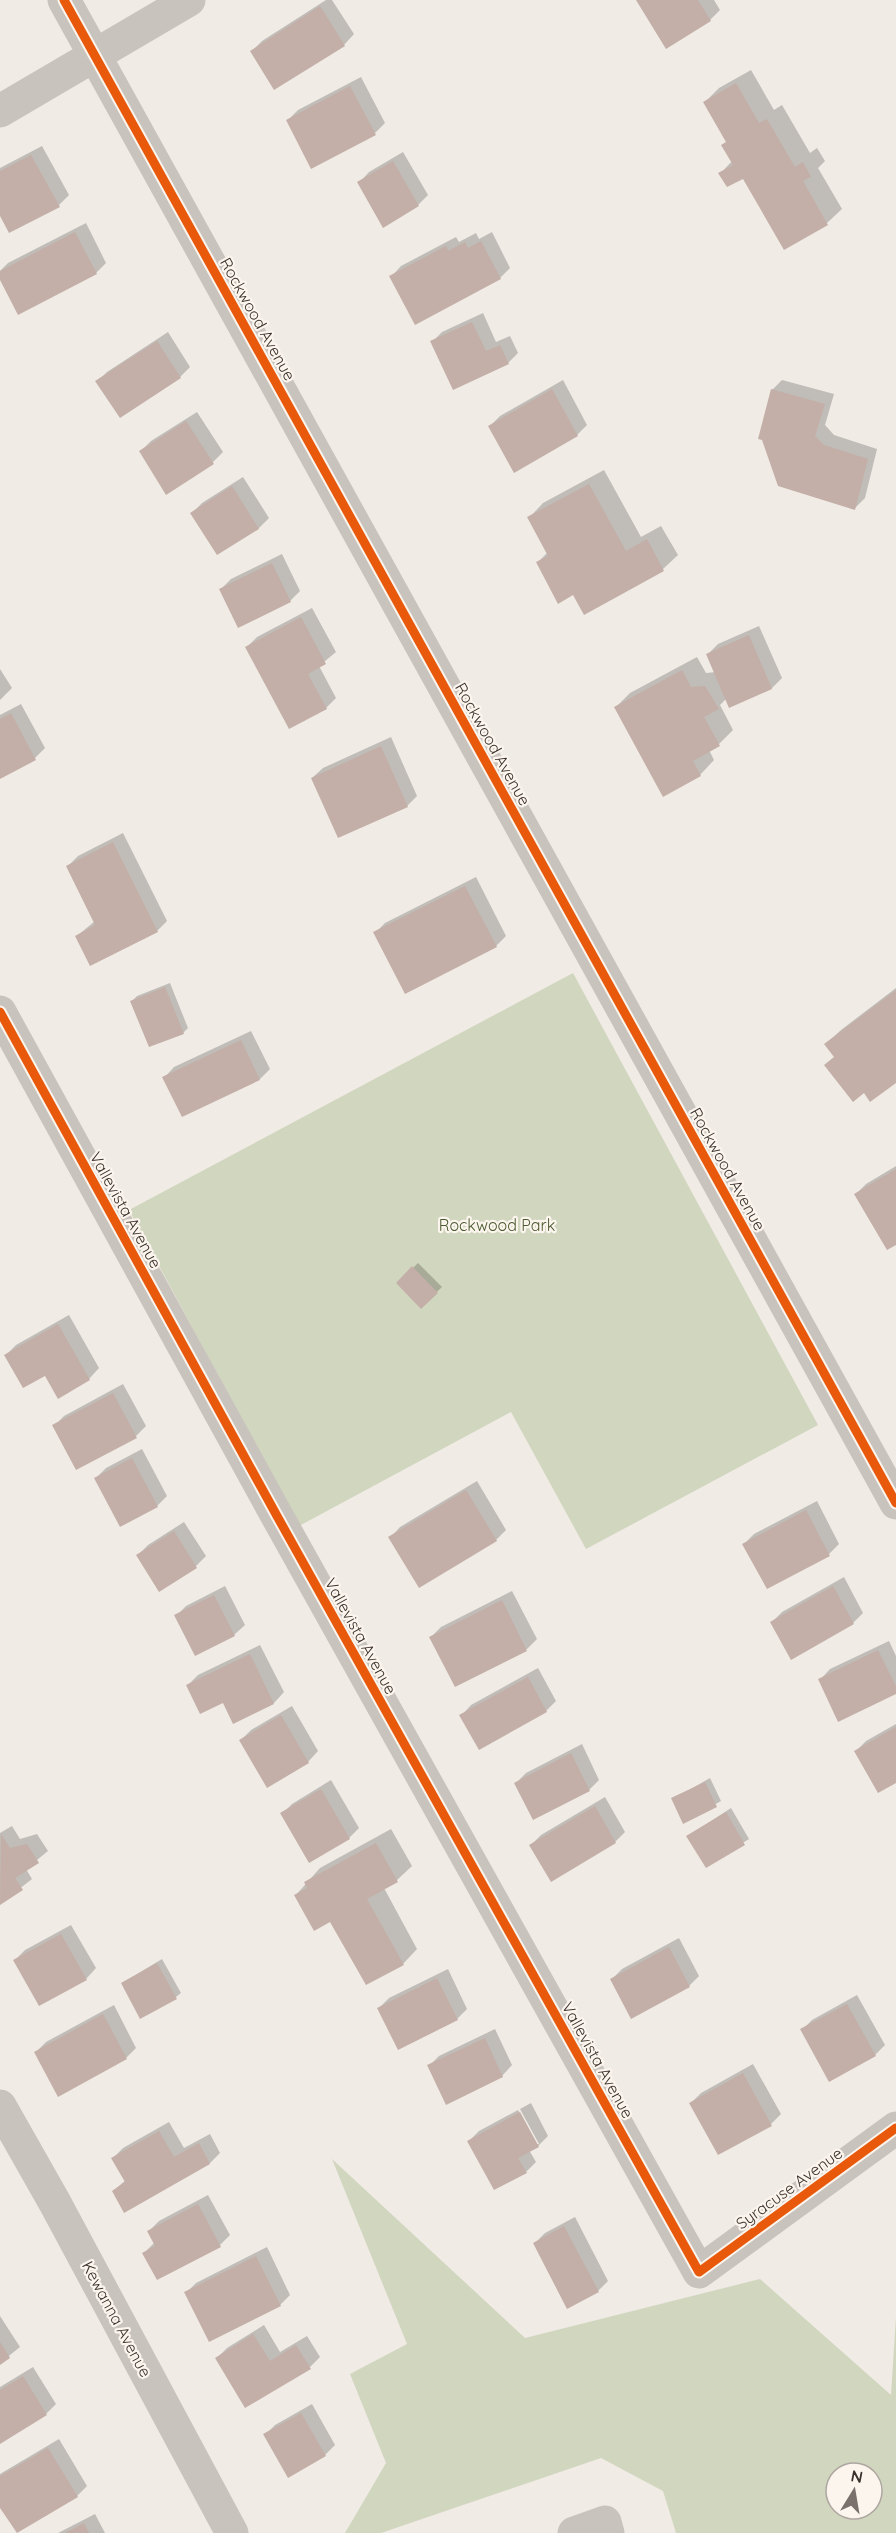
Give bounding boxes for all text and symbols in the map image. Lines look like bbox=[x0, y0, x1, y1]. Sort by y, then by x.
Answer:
street label: Rockwood Avenue bbox=[216, 254, 300, 384]
street label: Rockwood Avenue bbox=[451, 679, 535, 809]
street label: Rockwood Avenue bbox=[686, 1104, 770, 1234]
street label: Vallevista Avenue bbox=[86, 1148, 166, 1272]
park label: Rockwood Park bbox=[439, 1215, 555, 1235]
street label: Vallevista Avenue bbox=[321, 1574, 401, 1698]
street label: Vallevista Avenue bbox=[558, 1998, 638, 2122]
street label: Syracuse Avenue bbox=[732, 2143, 846, 2233]
street label: Kewanna Avenue bbox=[78, 2258, 156, 2380]
north arrow bbox=[824, 2461, 884, 2521]
text: N bbox=[849, 2465, 865, 2487]

